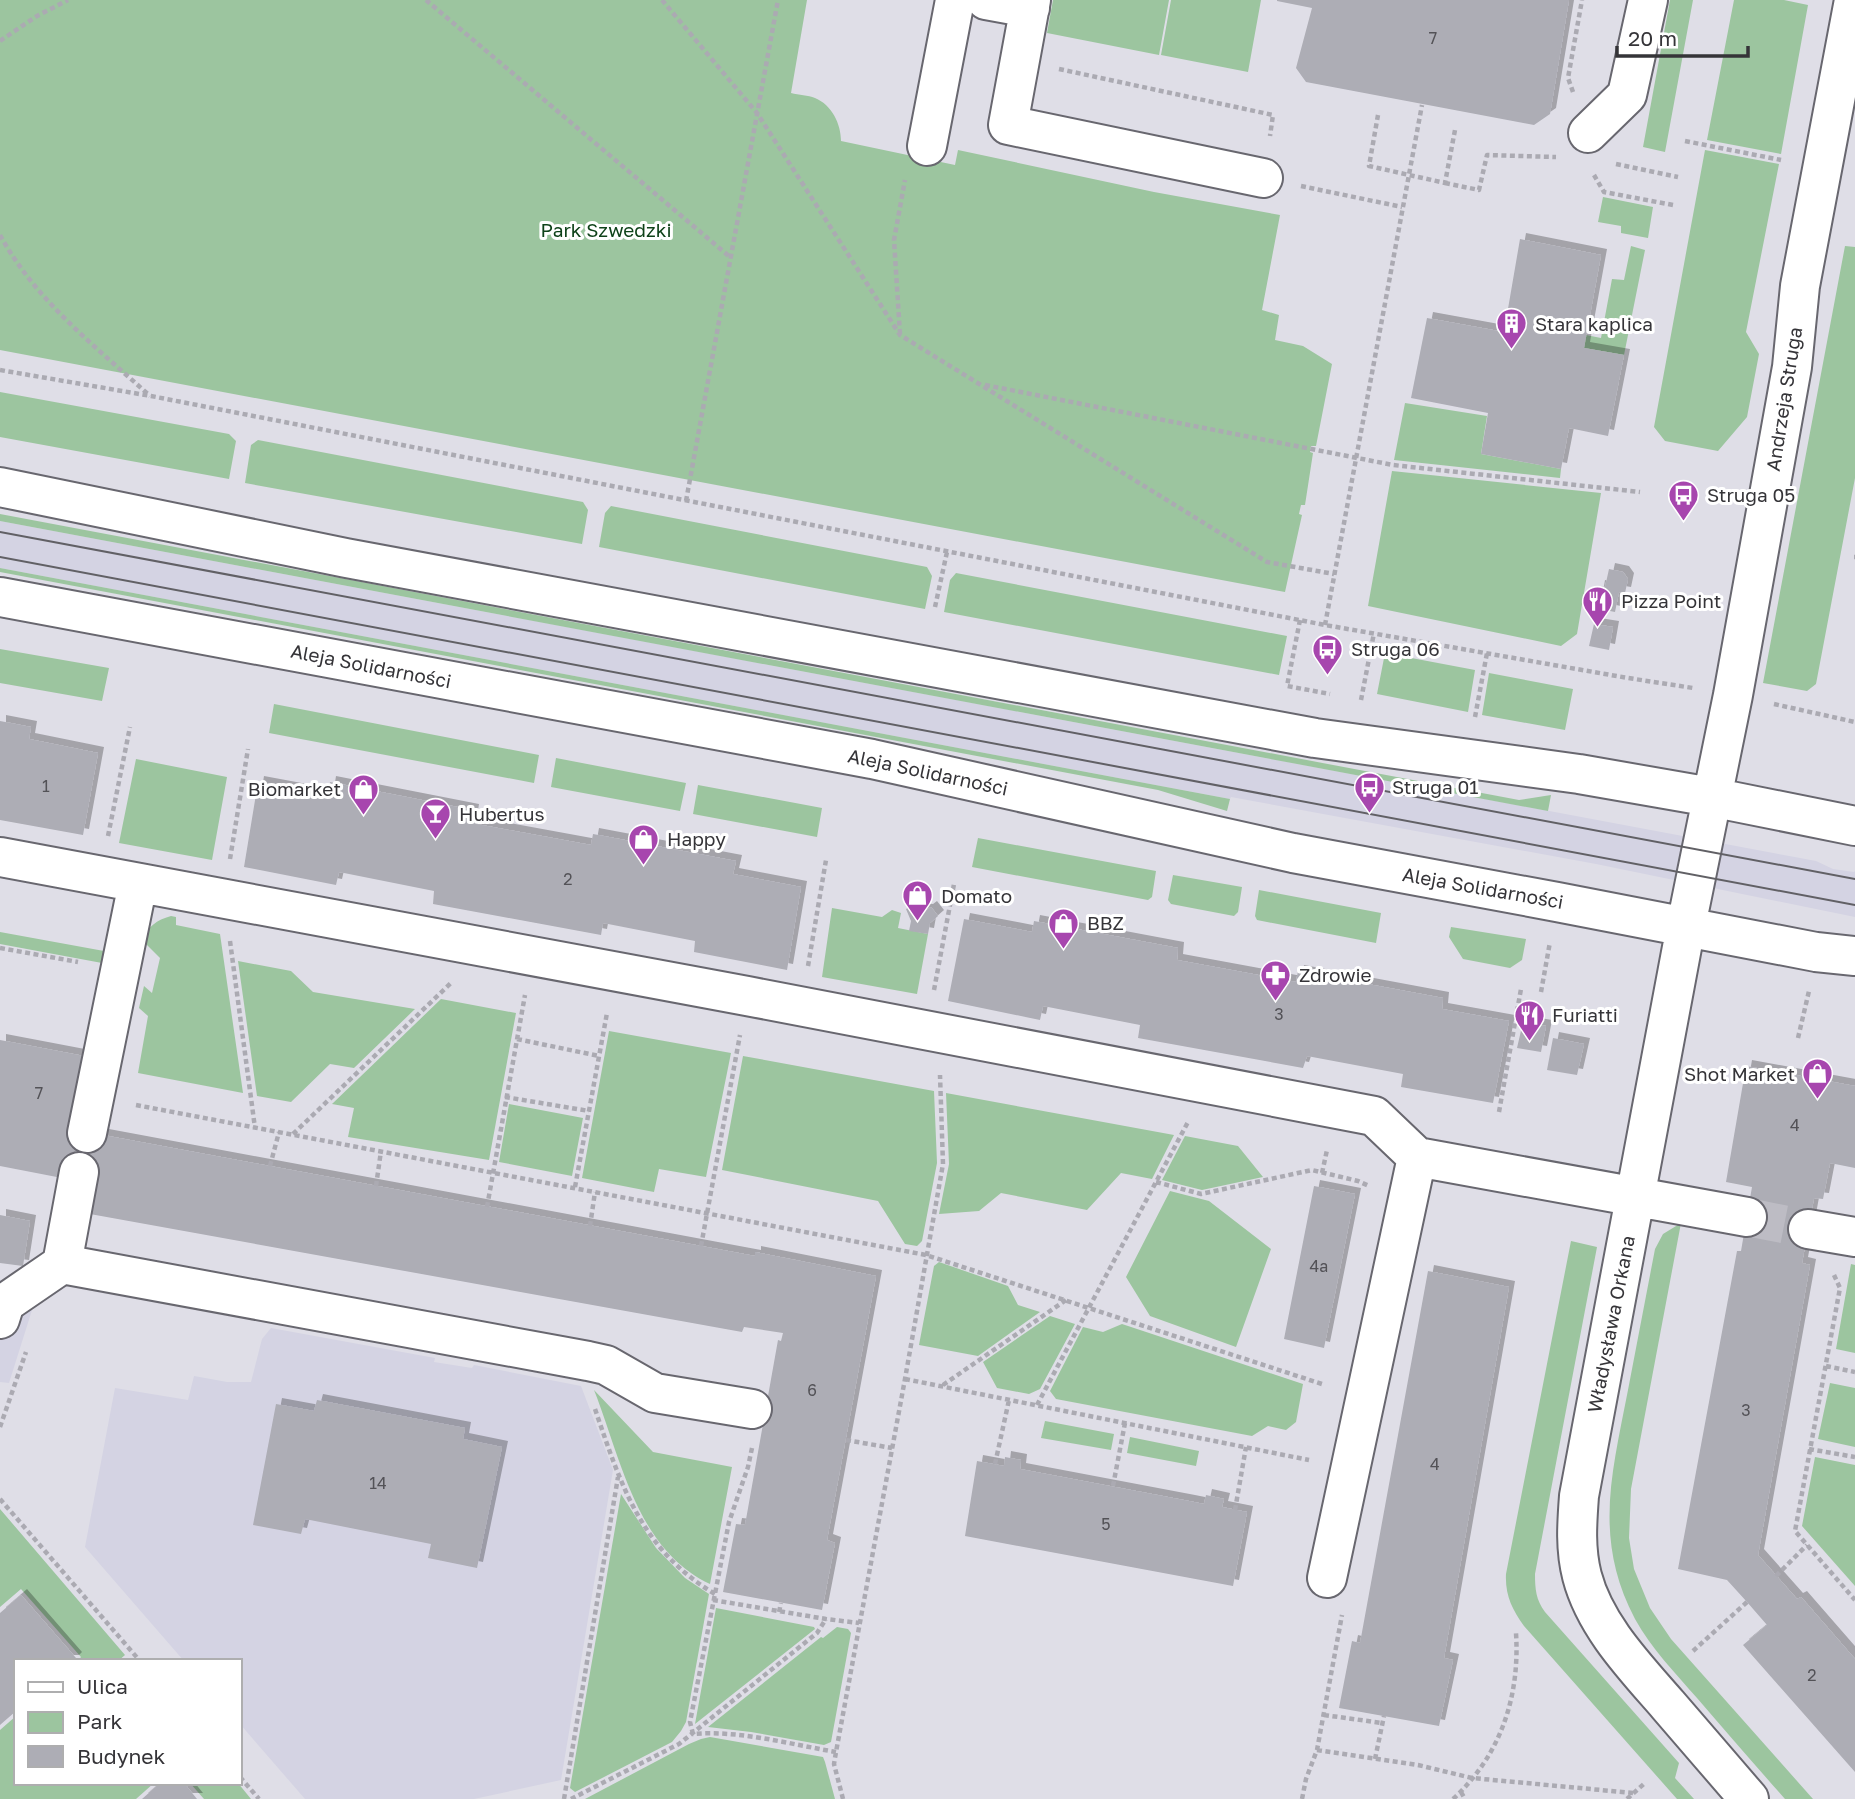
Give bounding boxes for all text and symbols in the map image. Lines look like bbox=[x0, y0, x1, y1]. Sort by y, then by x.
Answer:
scale bar bbox=[1617, 14, 1748, 58]
text: 20 m bbox=[1628, 25, 1677, 51]
house number: 7 bbox=[1429, 28, 1437, 48]
park label: Park Szwedzki bbox=[540, 218, 672, 241]
building icon: Stara kaplica bbox=[1495, 307, 1529, 351]
place label: Stara kaplica bbox=[1535, 312, 1653, 335]
street label: Andrzeja Struga bbox=[1761, 325, 1806, 473]
bus stop icon: Struga 05 bbox=[1667, 478, 1701, 522]
place label: Struga 05 bbox=[1707, 483, 1795, 506]
restaurant icon: Pizza Point bbox=[1581, 584, 1615, 628]
place label: Pizza Point bbox=[1621, 589, 1721, 612]
bus stop icon: Struga 06 bbox=[1311, 632, 1345, 676]
place label: Struga 06 bbox=[1351, 637, 1440, 660]
street label: Aleja Solidarności bbox=[289, 639, 453, 692]
street label: Aleja Solidarności bbox=[846, 743, 1010, 800]
bus stop icon: Struga 01 bbox=[1352, 770, 1386, 814]
shop icon: Biomarket bbox=[347, 772, 381, 816]
place label: Struga 01 bbox=[1392, 775, 1478, 798]
house number: 1 bbox=[42, 776, 50, 796]
place label: Biomarket bbox=[248, 777, 341, 800]
bar icon: Hubertus bbox=[419, 797, 453, 841]
place label: Hubertus bbox=[459, 802, 545, 825]
shop icon: Happy bbox=[627, 822, 661, 866]
place label: Happy bbox=[667, 827, 726, 850]
street label: Aleja Solidarności bbox=[1401, 862, 1565, 913]
house number: 2 bbox=[563, 869, 573, 889]
shop icon: Domato bbox=[901, 879, 935, 923]
place label: Domato bbox=[941, 884, 1012, 907]
shop icon: BBZ bbox=[1047, 906, 1081, 950]
place label: BBZ bbox=[1087, 911, 1124, 934]
pharmacy icon: Zdrowie bbox=[1259, 958, 1293, 1002]
place label: Zdrowie bbox=[1299, 963, 1372, 986]
restaurant icon: Furiatti bbox=[1512, 998, 1546, 1042]
place label: Furiatti bbox=[1552, 1003, 1618, 1026]
house number: 3 bbox=[1274, 1004, 1284, 1024]
shop icon: Shot Market bbox=[1801, 1057, 1835, 1101]
place label: Shot Market bbox=[1684, 1062, 1795, 1085]
house number: 7 bbox=[35, 1083, 43, 1103]
house number: 4 bbox=[1790, 1115, 1800, 1135]
street label: Władysława Orkana bbox=[1582, 1233, 1639, 1415]
house number: 4a bbox=[1310, 1256, 1328, 1276]
house number: 6 bbox=[807, 1380, 817, 1400]
house number: 3 bbox=[1741, 1400, 1751, 1420]
house number: 4 bbox=[1430, 1454, 1440, 1474]
house number: 14 bbox=[369, 1473, 387, 1493]
house number: 5 bbox=[1101, 1514, 1111, 1534]
legend bbox=[14, 1659, 242, 1785]
house number: 2 bbox=[1807, 1665, 1817, 1685]
text: Ulica bbox=[77, 1673, 128, 1699]
text: Park bbox=[77, 1708, 123, 1734]
text: Budynek bbox=[77, 1743, 166, 1769]

